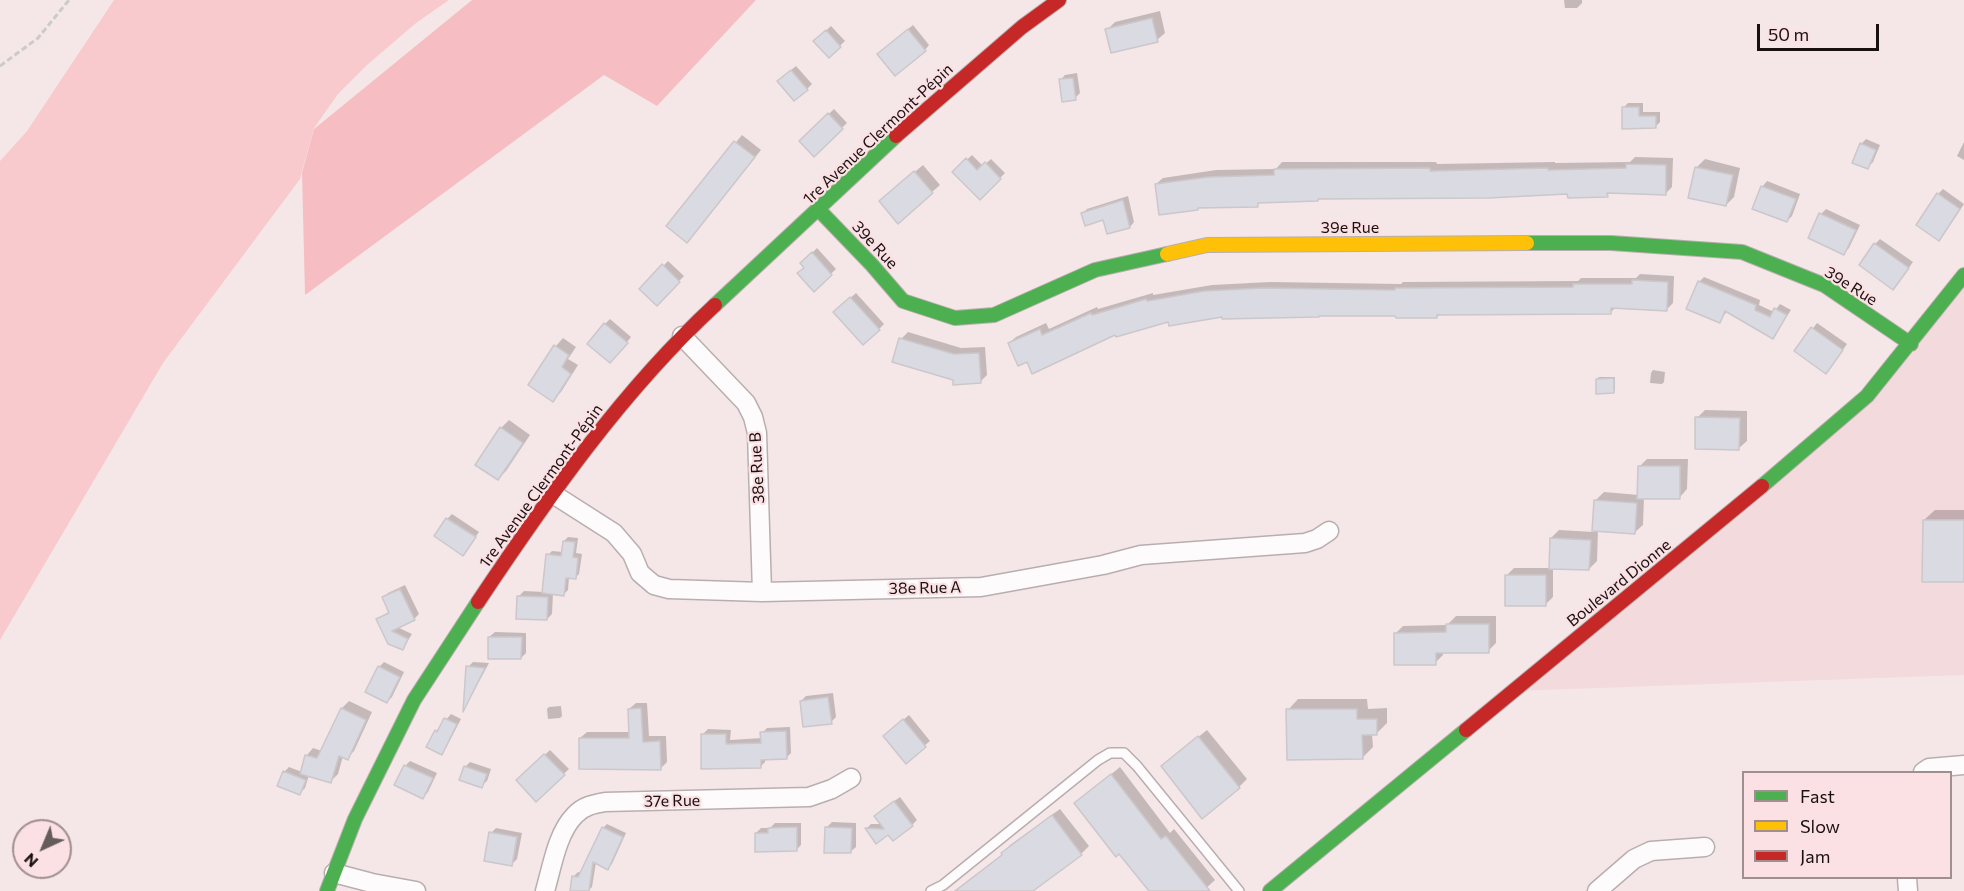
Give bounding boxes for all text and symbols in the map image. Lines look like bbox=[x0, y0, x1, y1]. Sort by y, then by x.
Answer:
scale bar bbox=[1760, 12, 1882, 50]
text: 50 m bbox=[1768, 23, 1809, 45]
street label: 1re Avenue Clermont-Pépin bbox=[799, 60, 957, 208]
street label: 39e Rue bbox=[848, 217, 902, 273]
street label: 39e Rue bbox=[1321, 218, 1379, 238]
street label: 39e Rue bbox=[1821, 262, 1881, 310]
street label: 1re Avenue Clermont-Pépin bbox=[475, 400, 607, 572]
street label: 38e Rue B bbox=[746, 432, 768, 504]
street label: Boulevard Dionne bbox=[1563, 535, 1675, 631]
street label: 38e Rue A bbox=[889, 578, 961, 598]
legend bbox=[1742, 771, 1952, 879]
text: Fast bbox=[1800, 785, 1835, 807]
street label: 37e Rue bbox=[644, 791, 700, 811]
text: Slow bbox=[1800, 815, 1840, 837]
north arrow bbox=[12, 819, 72, 879]
text: Jam bbox=[1800, 845, 1830, 867]
text: N bbox=[20, 850, 41, 872]

